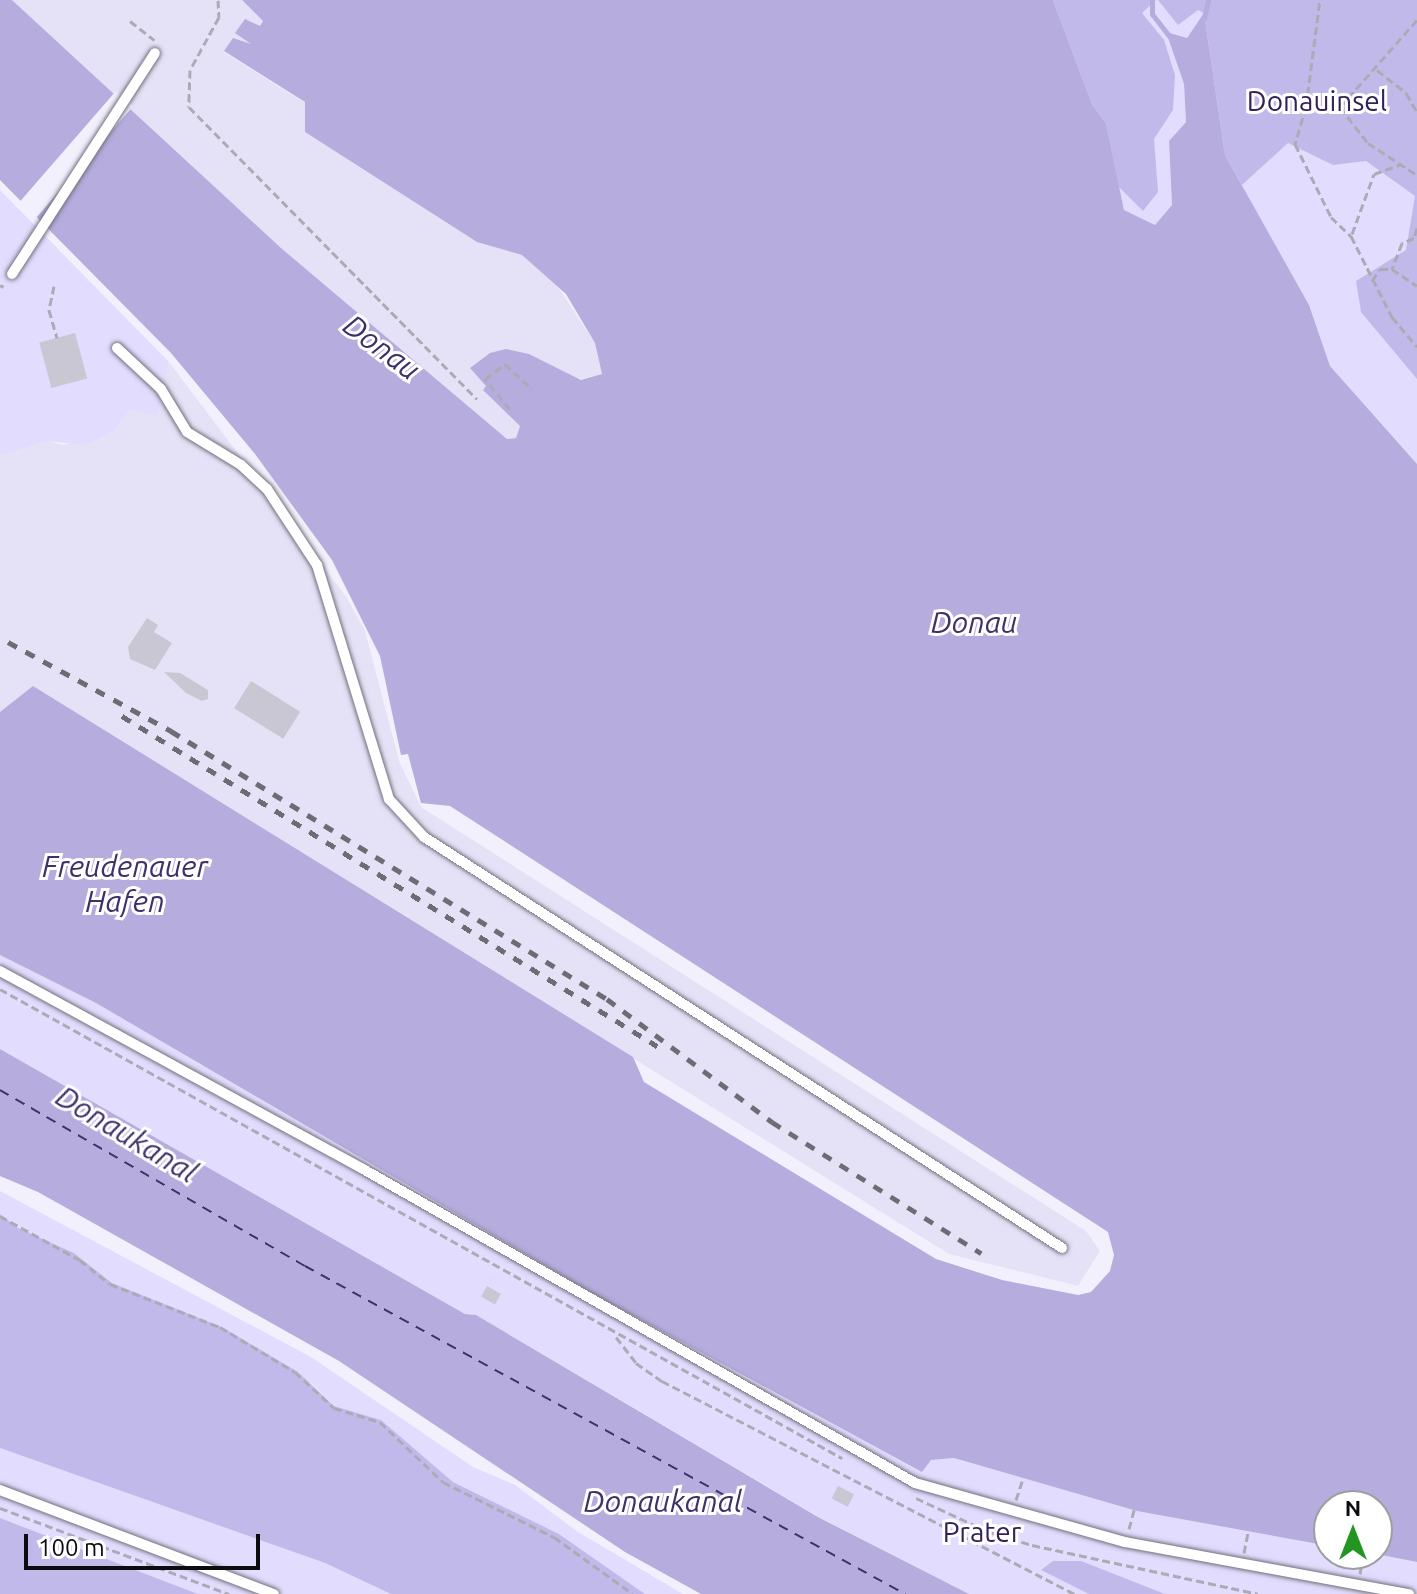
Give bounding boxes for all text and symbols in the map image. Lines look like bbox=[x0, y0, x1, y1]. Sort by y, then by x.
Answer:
park label: Donauinsel bbox=[1247, 84, 1387, 118]
water label: Donau bbox=[337, 307, 427, 387]
water label: Donau bbox=[931, 604, 1017, 640]
water label: Freudenauer Hafen bbox=[42, 848, 208, 918]
water label: Donaukanal bbox=[50, 1078, 204, 1190]
water label: Donaukanal bbox=[584, 1483, 742, 1519]
north arrow bbox=[1313, 1490, 1393, 1570]
text: N bbox=[1345, 1495, 1361, 1520]
park label: Prater bbox=[943, 1515, 1021, 1549]
scale bar bbox=[28, 1518, 264, 1568]
text: 100 m bbox=[38, 1534, 105, 1561]

